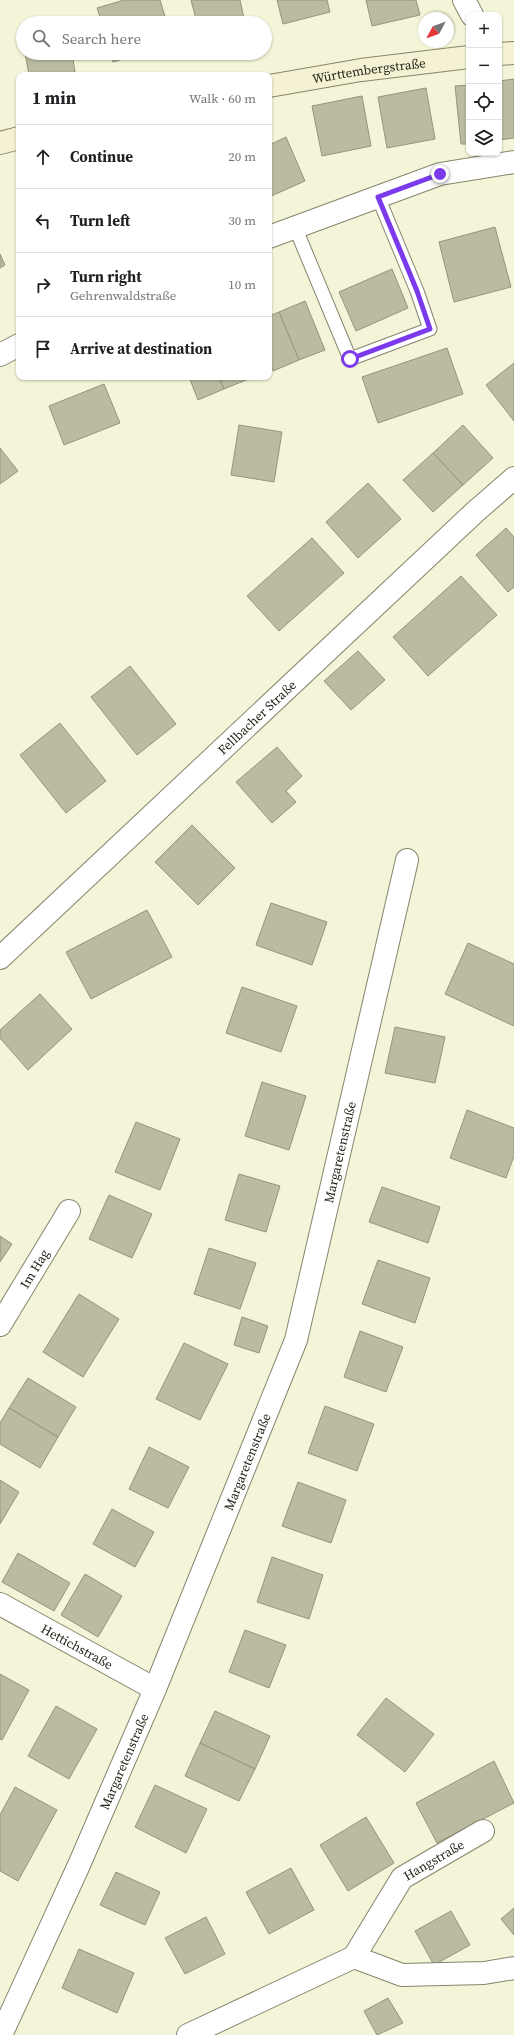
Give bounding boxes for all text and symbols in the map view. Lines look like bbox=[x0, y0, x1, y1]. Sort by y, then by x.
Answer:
north arrow bbox=[418, 12, 454, 48]
map controls bbox=[466, 12, 502, 156]
button: + bbox=[466, 12, 502, 48]
search box bbox=[16, 16, 272, 60]
icon: search bbox=[30, 27, 52, 49]
text: Search here bbox=[62, 28, 141, 49]
button: − bbox=[466, 48, 502, 84]
street label: Württembergstraße bbox=[311, 54, 427, 87]
button: locate bbox=[466, 84, 502, 120]
text: 1 min bbox=[32, 86, 76, 110]
text: Walk · 60 m bbox=[189, 90, 256, 107]
button: layers bbox=[466, 120, 502, 156]
icon: ahead bbox=[32, 146, 54, 168]
text: Continue bbox=[70, 146, 133, 167]
text: 20 m bbox=[228, 148, 256, 165]
route end bbox=[431, 165, 449, 183]
icon: left bbox=[32, 210, 54, 232]
text: Turn left bbox=[70, 210, 130, 231]
text: 30 m bbox=[228, 212, 256, 229]
text: Turn right bbox=[70, 266, 142, 287]
icon: right bbox=[32, 274, 54, 296]
text: 10 m bbox=[228, 276, 256, 293]
text: Gehrenwaldstraße bbox=[70, 287, 176, 304]
icon: arrive bbox=[32, 338, 54, 360]
text: Arrive at destination bbox=[70, 338, 212, 359]
route start bbox=[341, 350, 359, 368]
street label: Fellbacher Straße bbox=[214, 676, 300, 758]
street label: Margaretenstraße bbox=[320, 1099, 359, 1204]
street label: Im Hag bbox=[16, 1246, 53, 1291]
street label: Margaretenstraße bbox=[220, 1410, 274, 1513]
street label: Hettichstraße bbox=[38, 1620, 116, 1673]
street label: Margaretenstraße bbox=[95, 1710, 152, 1812]
street label: Hangstraße bbox=[400, 1835, 467, 1884]

